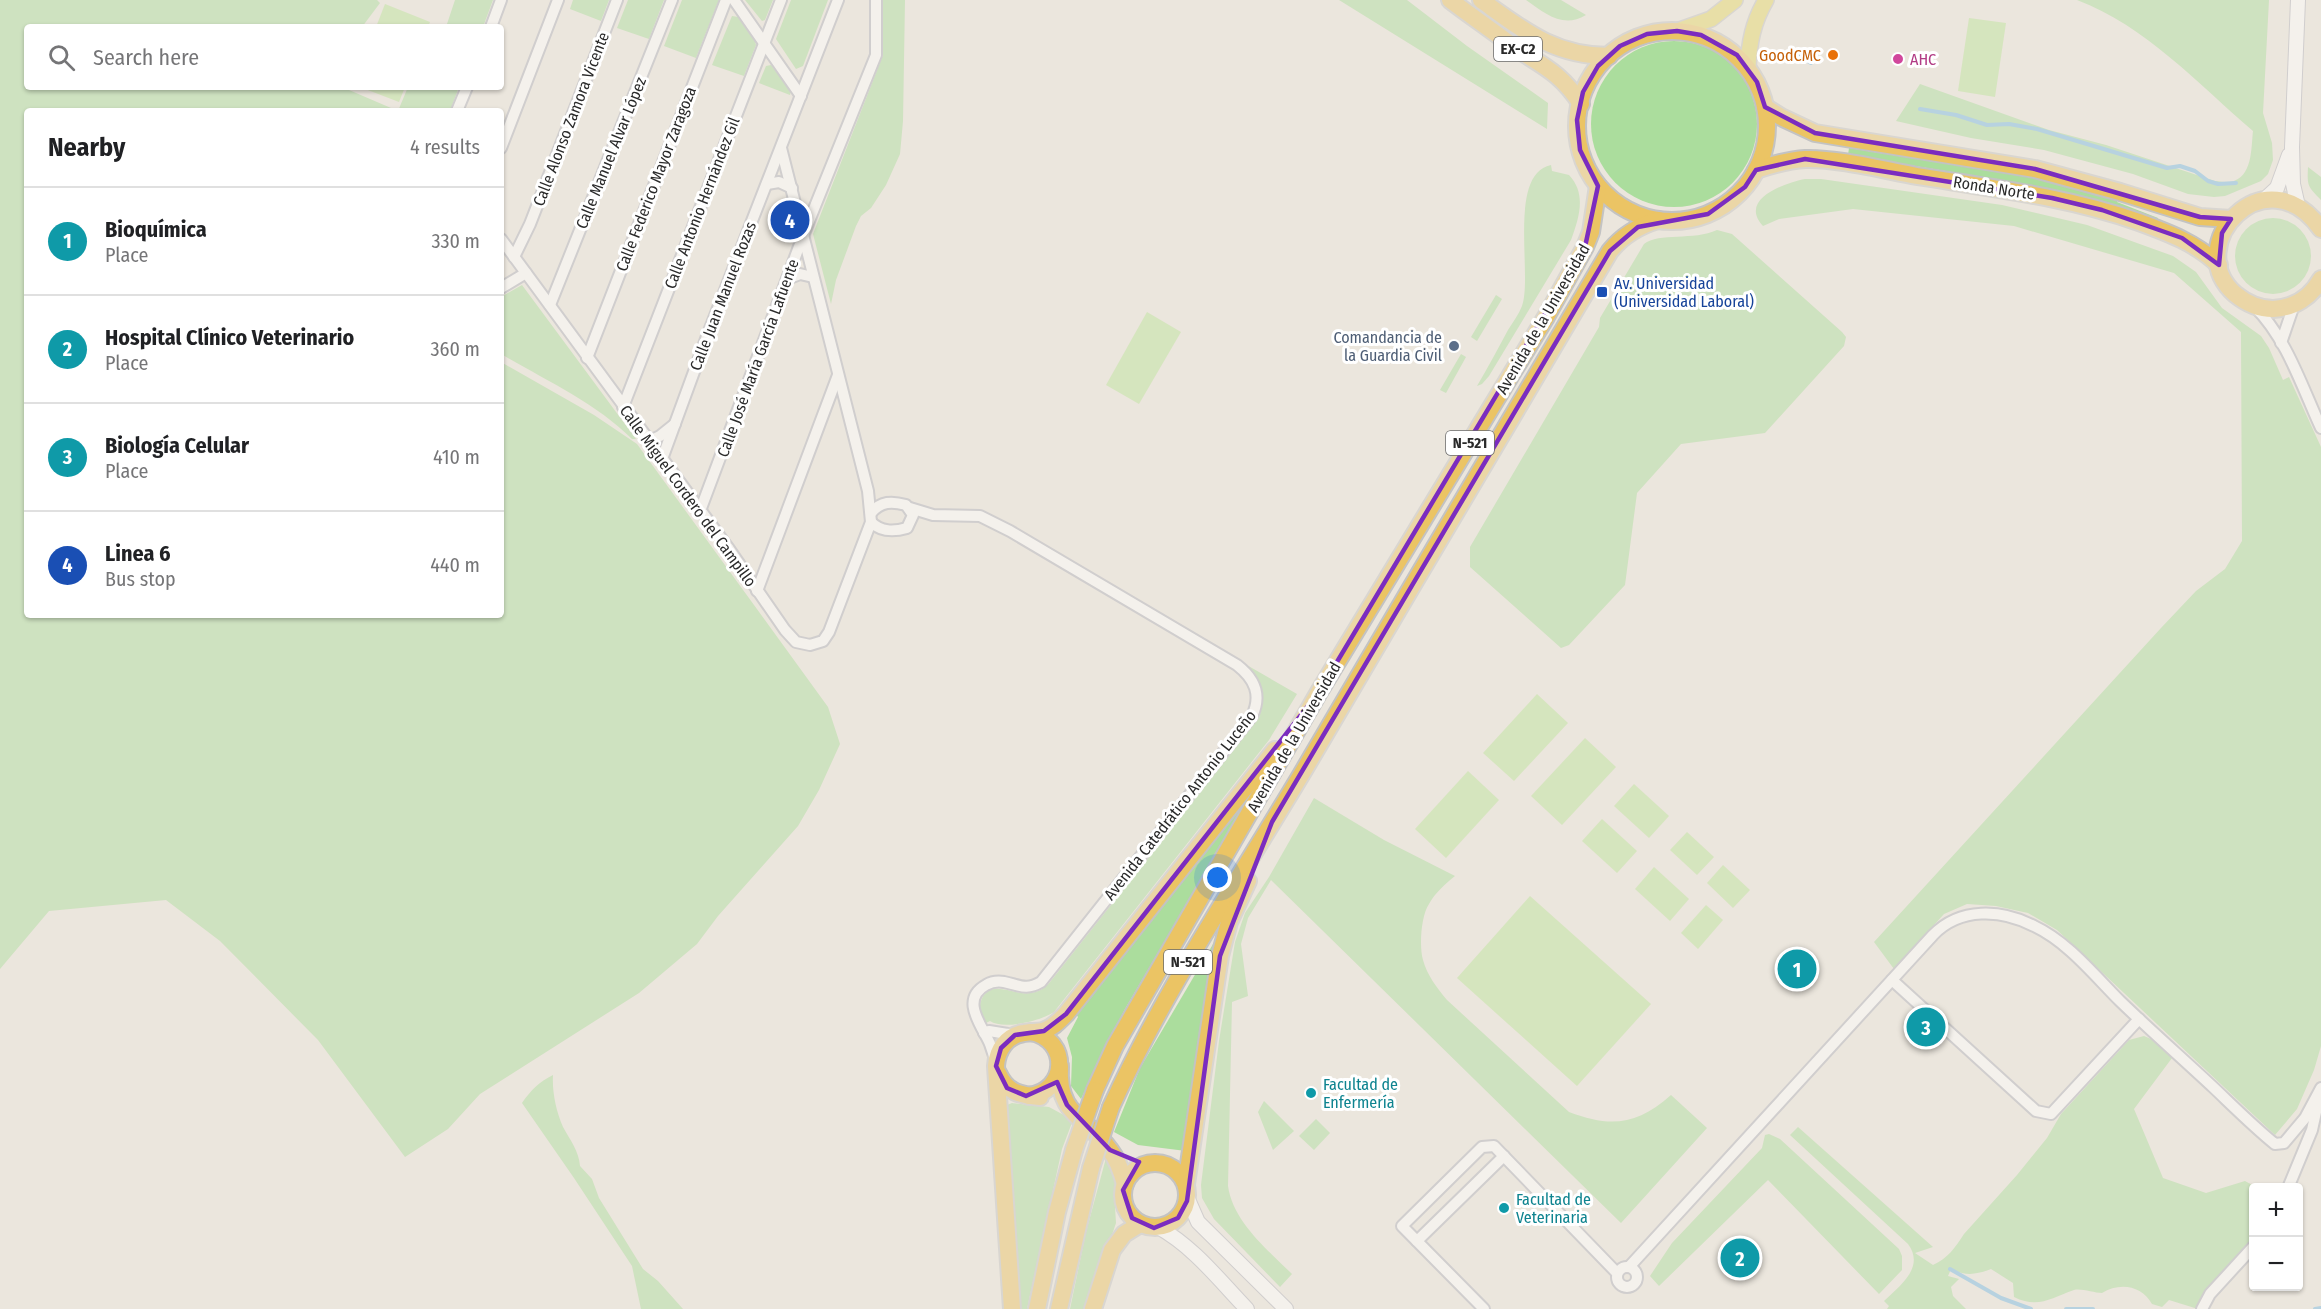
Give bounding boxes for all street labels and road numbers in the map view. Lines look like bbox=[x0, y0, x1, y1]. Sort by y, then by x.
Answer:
street label: Calle Alonso Zamora Vicente bbox=[529, 29, 613, 209]
road number: EX-C2 bbox=[1494, 37, 1542, 61]
street label: Calle Manuel Alvar López bbox=[572, 74, 650, 232]
street label: Calle Federico Mayor Zaragoza bbox=[612, 84, 700, 274]
street label: Calle Antonio Hernández Gil bbox=[660, 114, 744, 292]
street label: Ronda Norte bbox=[1952, 172, 2036, 204]
street label: Calle Juan Manuel Rozas bbox=[686, 219, 760, 373]
street label: Avenida de la Universidad bbox=[1492, 241, 1594, 397]
street label: Calle José María García Lafuente bbox=[713, 256, 803, 460]
street label: Calle Miguel Cordero del Campillo bbox=[616, 402, 760, 590]
road number: N-521 bbox=[1446, 431, 1494, 455]
street label: Avenida de la Universidad bbox=[1243, 659, 1345, 815]
street label: Avenida Catedrático Antonio Luceño bbox=[1100, 706, 1260, 904]
road number: N-521 bbox=[1164, 950, 1212, 974]

